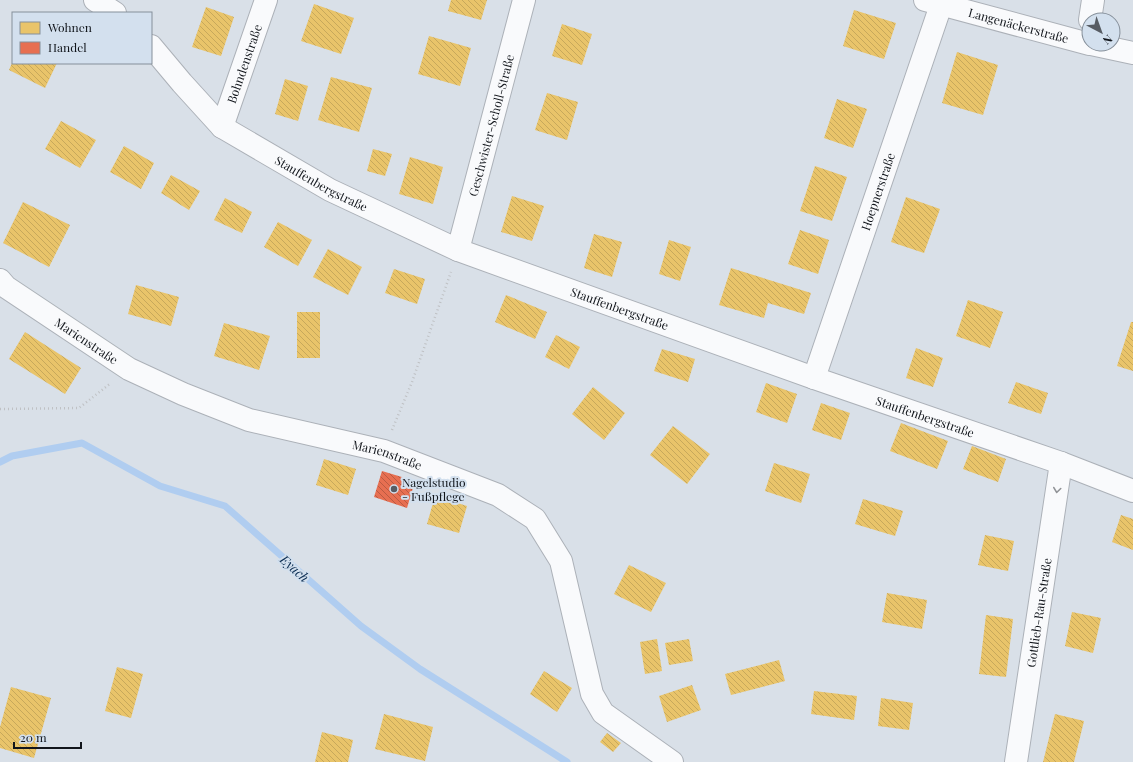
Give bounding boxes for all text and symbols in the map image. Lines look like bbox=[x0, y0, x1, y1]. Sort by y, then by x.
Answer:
street label: Langenäckerstraße bbox=[967, 4, 1071, 46]
legend bbox=[12, 12, 152, 64]
north arrow bbox=[1081, 12, 1121, 52]
text: Wohnen bbox=[47, 19, 92, 35]
street label: Bohndenstraße bbox=[223, 22, 265, 105]
text: N bbox=[1100, 32, 1116, 48]
text: Handel bbox=[48, 39, 87, 55]
street label: Geschwister-Scholl-Straße bbox=[465, 53, 517, 198]
street label: Hoepnerstraße bbox=[857, 151, 898, 233]
street label: Stauffenbergstraße bbox=[272, 152, 370, 215]
street label: Stauffenbergstraße bbox=[569, 283, 671, 333]
street label: Marienstraße bbox=[52, 314, 121, 367]
street label: Stauffenbergstraße bbox=[874, 392, 977, 441]
street label: Marienstraße bbox=[351, 436, 424, 473]
place label: Nagelstudio - Fußpflege bbox=[402, 474, 466, 504]
marker: Nagelstudio - Fußpflege bbox=[389, 484, 399, 494]
one-way arrow bbox=[1053, 487, 1062, 493]
water label: Eyach bbox=[276, 550, 313, 586]
street label: Gottlieb-Rau-Straße bbox=[1022, 557, 1055, 669]
scale bar bbox=[14, 724, 81, 750]
text: 20 m bbox=[20, 729, 47, 745]

